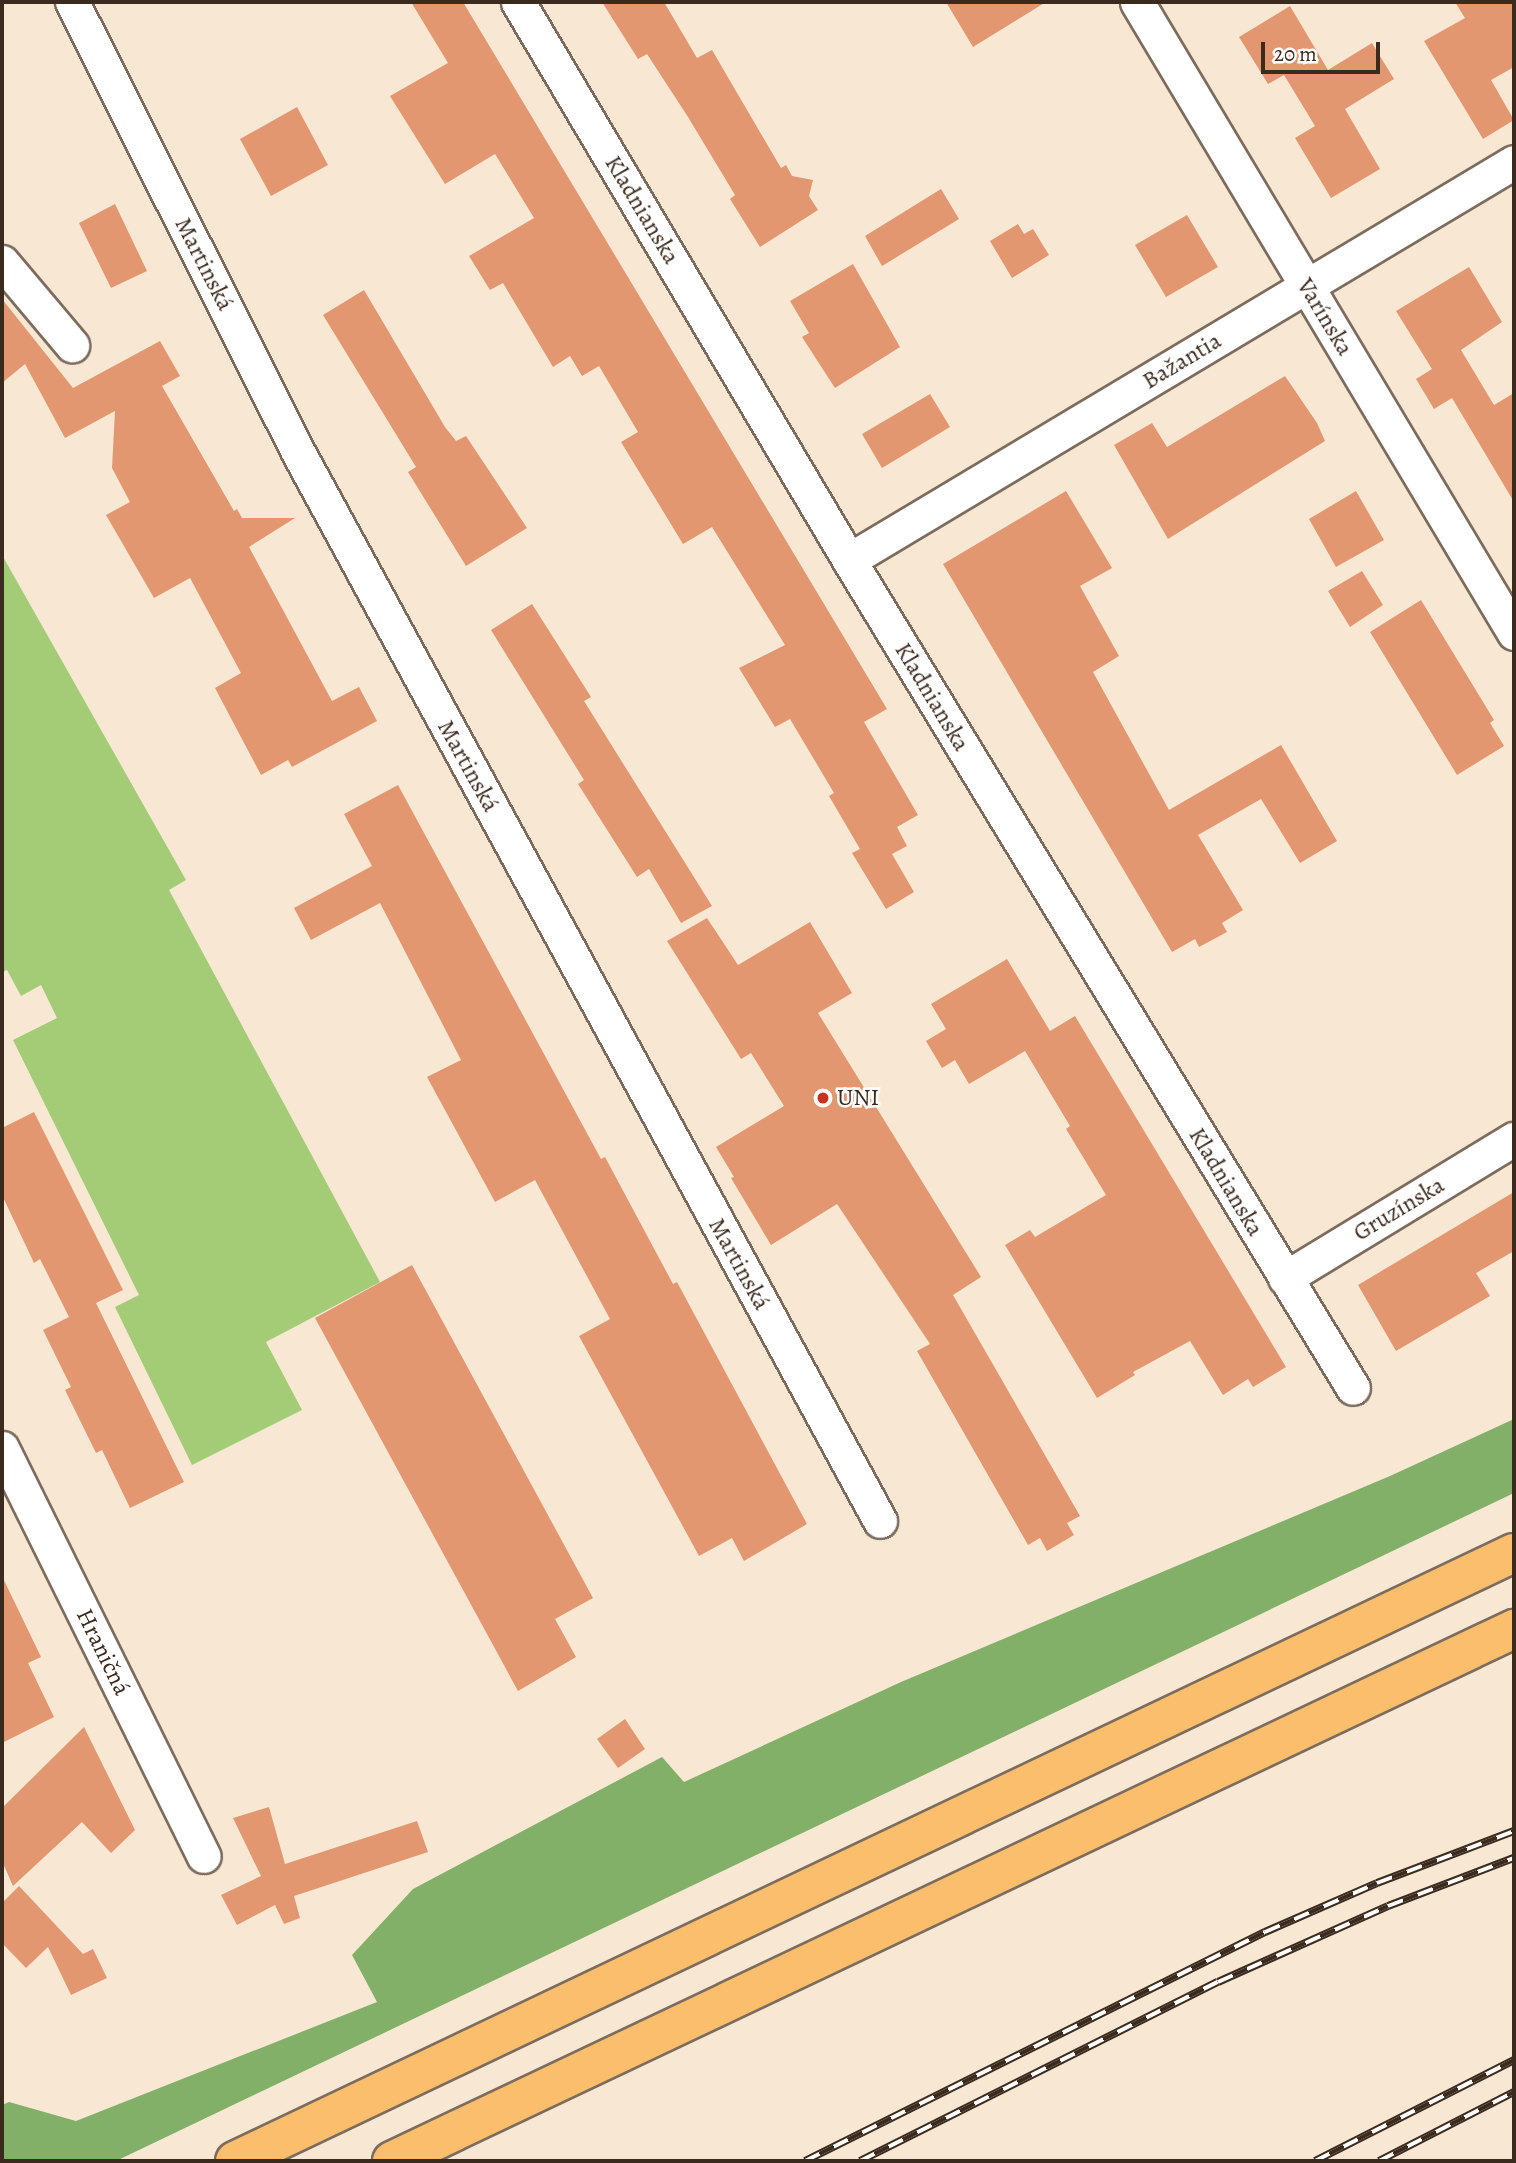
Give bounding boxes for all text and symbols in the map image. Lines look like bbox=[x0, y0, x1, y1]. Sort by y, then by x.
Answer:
scale bar bbox=[1264, 28, 1383, 72]
text: 20 m bbox=[1274, 40, 1317, 68]
street label: Kladnianska bbox=[598, 150, 686, 270]
street label: Martinská bbox=[168, 213, 240, 315]
street label: Varínska bbox=[1291, 273, 1359, 361]
street label: Bažantia bbox=[1137, 326, 1227, 396]
street label: Kladnianska bbox=[888, 637, 976, 757]
street label: Martinská bbox=[431, 715, 505, 817]
place label: UNI bbox=[837, 1084, 879, 1112]
marker: UNI bbox=[815, 1090, 831, 1106]
street label: Kladnianska bbox=[1182, 1122, 1270, 1242]
street label: Gruzínska bbox=[1348, 1171, 1450, 1247]
street label: Martinská bbox=[702, 1213, 776, 1315]
street label: Hraničná bbox=[70, 1604, 136, 1700]

